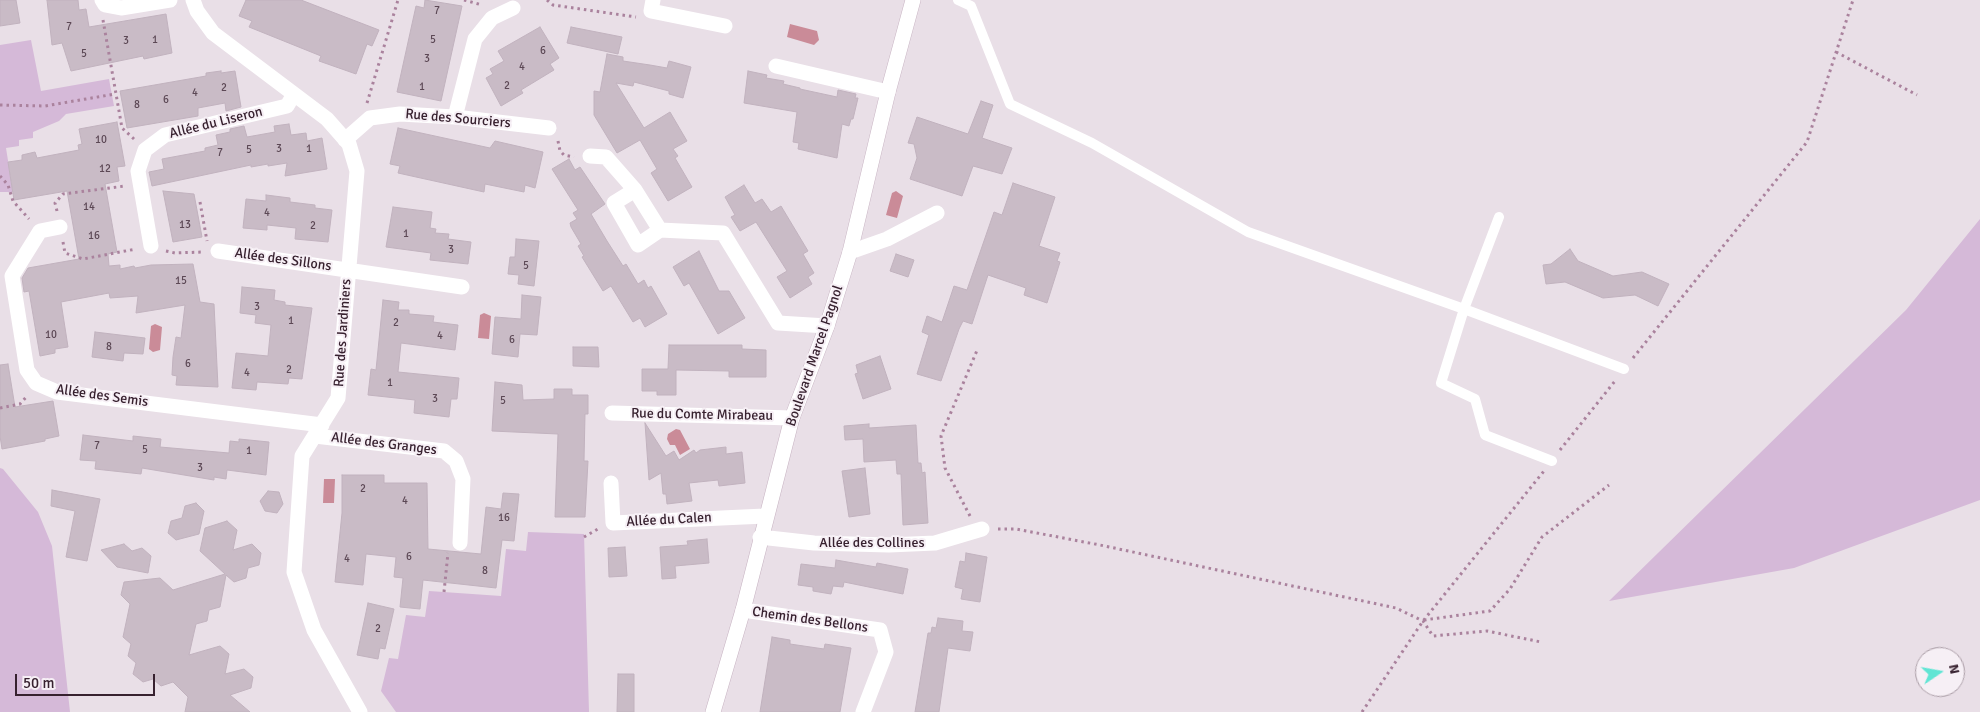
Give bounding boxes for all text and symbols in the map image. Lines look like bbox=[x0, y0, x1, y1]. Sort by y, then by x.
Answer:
house number: 7 bbox=[434, 4, 440, 18]
house number: 7 bbox=[66, 20, 72, 34]
house number: 1 bbox=[152, 33, 158, 47]
house number: 5 bbox=[430, 33, 436, 47]
house number: 3 bbox=[123, 34, 129, 48]
house number: 6 bbox=[540, 44, 546, 58]
house number: 5 bbox=[81, 47, 87, 61]
house number: 3 bbox=[424, 52, 430, 66]
house number: 4 bbox=[519, 60, 525, 74]
house number: 2 bbox=[504, 79, 510, 93]
house number: 1 bbox=[419, 80, 425, 94]
house number: 2 bbox=[221, 81, 227, 95]
house number: 4 bbox=[192, 86, 198, 100]
house number: 6 bbox=[163, 93, 169, 107]
house number: 8 bbox=[134, 98, 140, 112]
street label: Allée du Liseron bbox=[168, 103, 264, 143]
street label: Rue des Sourciers bbox=[405, 106, 511, 132]
house number: 10 bbox=[95, 133, 107, 147]
house number: 3 bbox=[276, 142, 282, 156]
house number: 1 bbox=[306, 142, 312, 156]
house number: 5 bbox=[246, 143, 252, 157]
house number: 7 bbox=[217, 146, 223, 160]
house number: 12 bbox=[99, 162, 111, 176]
house number: 14 bbox=[83, 200, 95, 214]
house number: 4 bbox=[264, 206, 270, 220]
house number: 13 bbox=[179, 218, 191, 232]
house number: 2 bbox=[310, 219, 316, 233]
house number: 1 bbox=[403, 227, 409, 241]
house number: 16 bbox=[88, 229, 100, 243]
house number: 3 bbox=[448, 243, 454, 257]
street label: Allée des Sillons bbox=[233, 245, 333, 275]
house number: 5 bbox=[523, 259, 529, 273]
house number: 15 bbox=[175, 274, 187, 288]
street label: Rue des Jardiniers bbox=[331, 278, 355, 388]
street label: Boulevard Marcel Pagnol bbox=[783, 283, 847, 429]
house number: 3 bbox=[254, 300, 260, 314]
house number: 1 bbox=[288, 314, 294, 328]
house number: 2 bbox=[393, 316, 399, 330]
house number: 10 bbox=[45, 328, 57, 342]
house number: 4 bbox=[437, 329, 443, 343]
house number: 6 bbox=[509, 333, 515, 347]
house number: 8 bbox=[106, 340, 112, 354]
house number: 6 bbox=[185, 357, 191, 371]
house number: 2 bbox=[286, 363, 292, 377]
house number: 4 bbox=[244, 366, 250, 380]
house number: 1 bbox=[387, 376, 393, 390]
street label: Allée des Semis bbox=[55, 381, 149, 411]
house number: 3 bbox=[432, 392, 438, 406]
house number: 5 bbox=[500, 394, 506, 408]
street label: Rue du Comte Mirabeau bbox=[631, 405, 773, 425]
street label: Allée des Granges bbox=[330, 429, 438, 459]
house number: 7 bbox=[94, 439, 100, 453]
house number: 5 bbox=[142, 443, 148, 457]
house number: 1 bbox=[246, 444, 252, 458]
house number: 3 bbox=[197, 461, 203, 475]
house number: 2 bbox=[360, 482, 366, 496]
house number: 4 bbox=[402, 494, 408, 508]
street label: Allée du Calen bbox=[626, 509, 712, 531]
house number: 16 bbox=[498, 511, 510, 525]
street label: Allée des Collines bbox=[819, 535, 925, 551]
house number: 6 bbox=[406, 550, 412, 564]
house number: 4 bbox=[344, 552, 350, 566]
house number: 8 bbox=[482, 564, 488, 578]
street label: Chemin des Bellons bbox=[751, 604, 869, 636]
house number: 2 bbox=[375, 622, 381, 636]
north arrow bbox=[1915, 647, 1965, 697]
text: N bbox=[1945, 662, 1964, 676]
scale bar bbox=[18, 664, 158, 696]
text: 50 m bbox=[23, 674, 54, 692]

